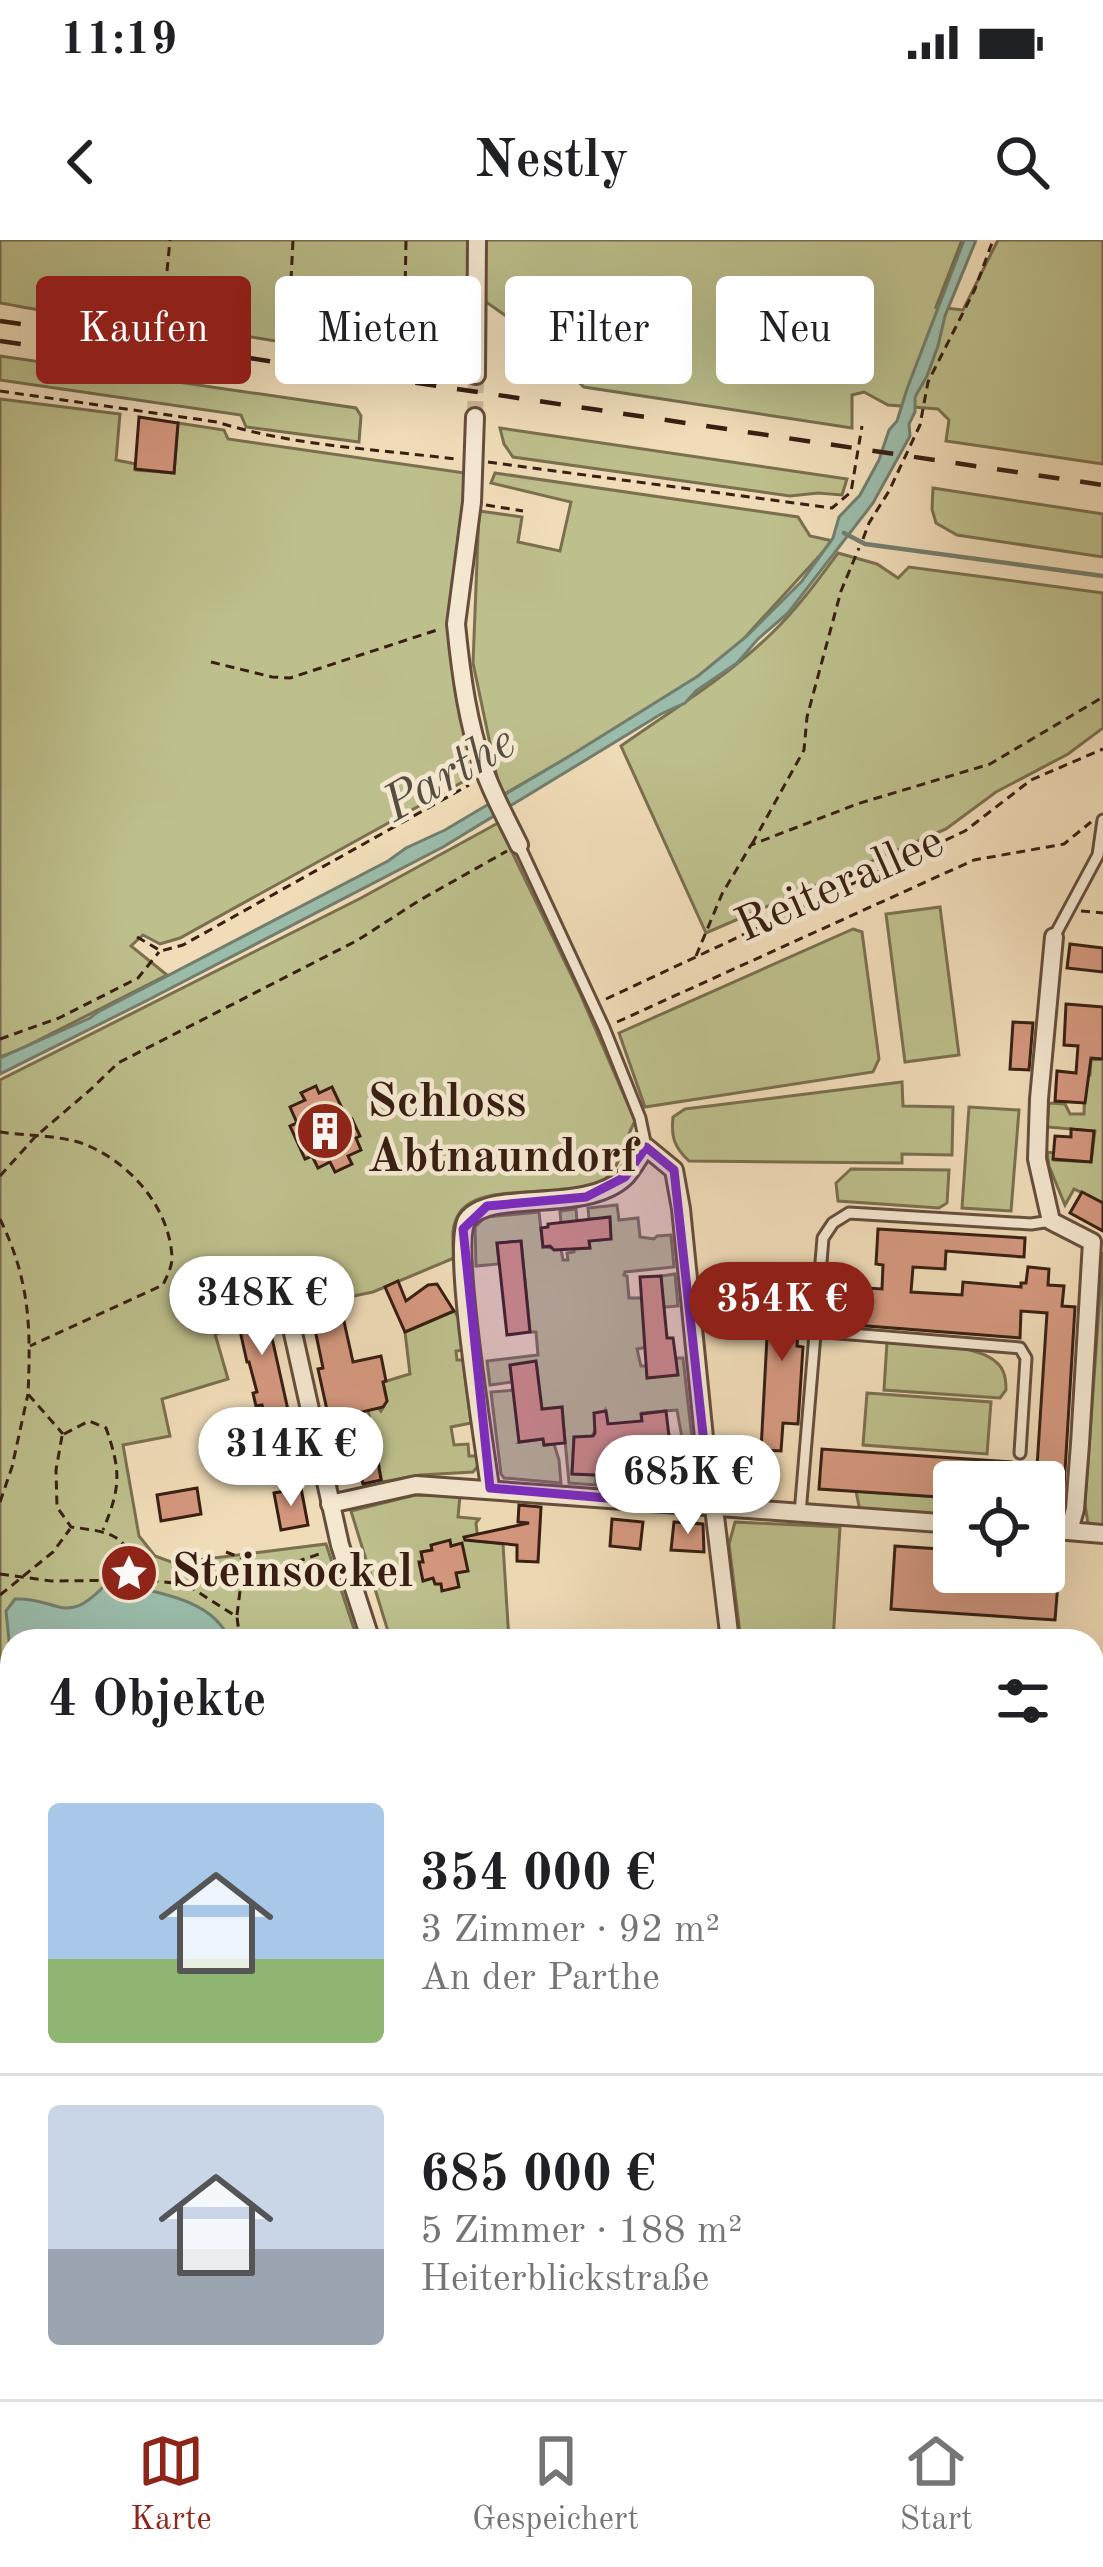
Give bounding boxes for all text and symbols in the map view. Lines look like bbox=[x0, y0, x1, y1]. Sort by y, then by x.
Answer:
text: 11:19 bbox=[60, 19, 177, 64]
icon: back bbox=[48, 129, 114, 195]
icon: search bbox=[989, 129, 1055, 195]
text: Nestly bbox=[474, 135, 629, 189]
chip: Kaufen bbox=[36, 276, 251, 384]
chip: Mieten bbox=[275, 276, 481, 384]
chip: Filter bbox=[505, 276, 692, 384]
chip: Neu bbox=[716, 276, 874, 384]
water label: Parthe bbox=[374, 717, 525, 834]
street label: Reiterallee bbox=[729, 818, 951, 952]
place label: Schloss Abtnaundorf bbox=[367, 1079, 641, 1182]
building icon: Schloss Abtnaundorf bbox=[294, 1100, 356, 1162]
pin: 348K € bbox=[164, 1256, 360, 1358]
pin: 354K € bbox=[684, 1262, 880, 1364]
text: 348K € bbox=[196, 1275, 328, 1314]
text: 354K € bbox=[716, 1281, 848, 1320]
pin: 314K € bbox=[193, 1407, 389, 1509]
text: 314K € bbox=[225, 1426, 357, 1465]
pin: 685K € bbox=[590, 1435, 786, 1537]
text: 685K € bbox=[622, 1454, 754, 1493]
map controls bbox=[933, 1461, 1065, 1593]
button: locate bbox=[933, 1461, 1065, 1593]
place icon: Steinsockel bbox=[98, 1542, 160, 1604]
place label: Steinsockel bbox=[171, 1549, 413, 1597]
icon: filters bbox=[990, 1668, 1056, 1734]
text: 4 Objekte bbox=[48, 1676, 267, 1727]
text: 354 000 € bbox=[420, 1850, 656, 1901]
icon: home bbox=[144, 1851, 288, 1995]
text: 3 Zimmer · 92 m² bbox=[420, 1911, 720, 1950]
text: An der Parthe bbox=[420, 1959, 660, 1998]
text: 685 000 € bbox=[420, 2151, 656, 2202]
icon: home bbox=[144, 2153, 288, 2297]
text: 5 Zimmer · 188 m² bbox=[420, 2212, 743, 2251]
text: Heiterblickstraße bbox=[420, 2260, 709, 2299]
tab: Karte bbox=[130, 2428, 212, 2541]
tab: Gespeichert bbox=[472, 2428, 639, 2541]
tab: Start bbox=[899, 2428, 973, 2541]

